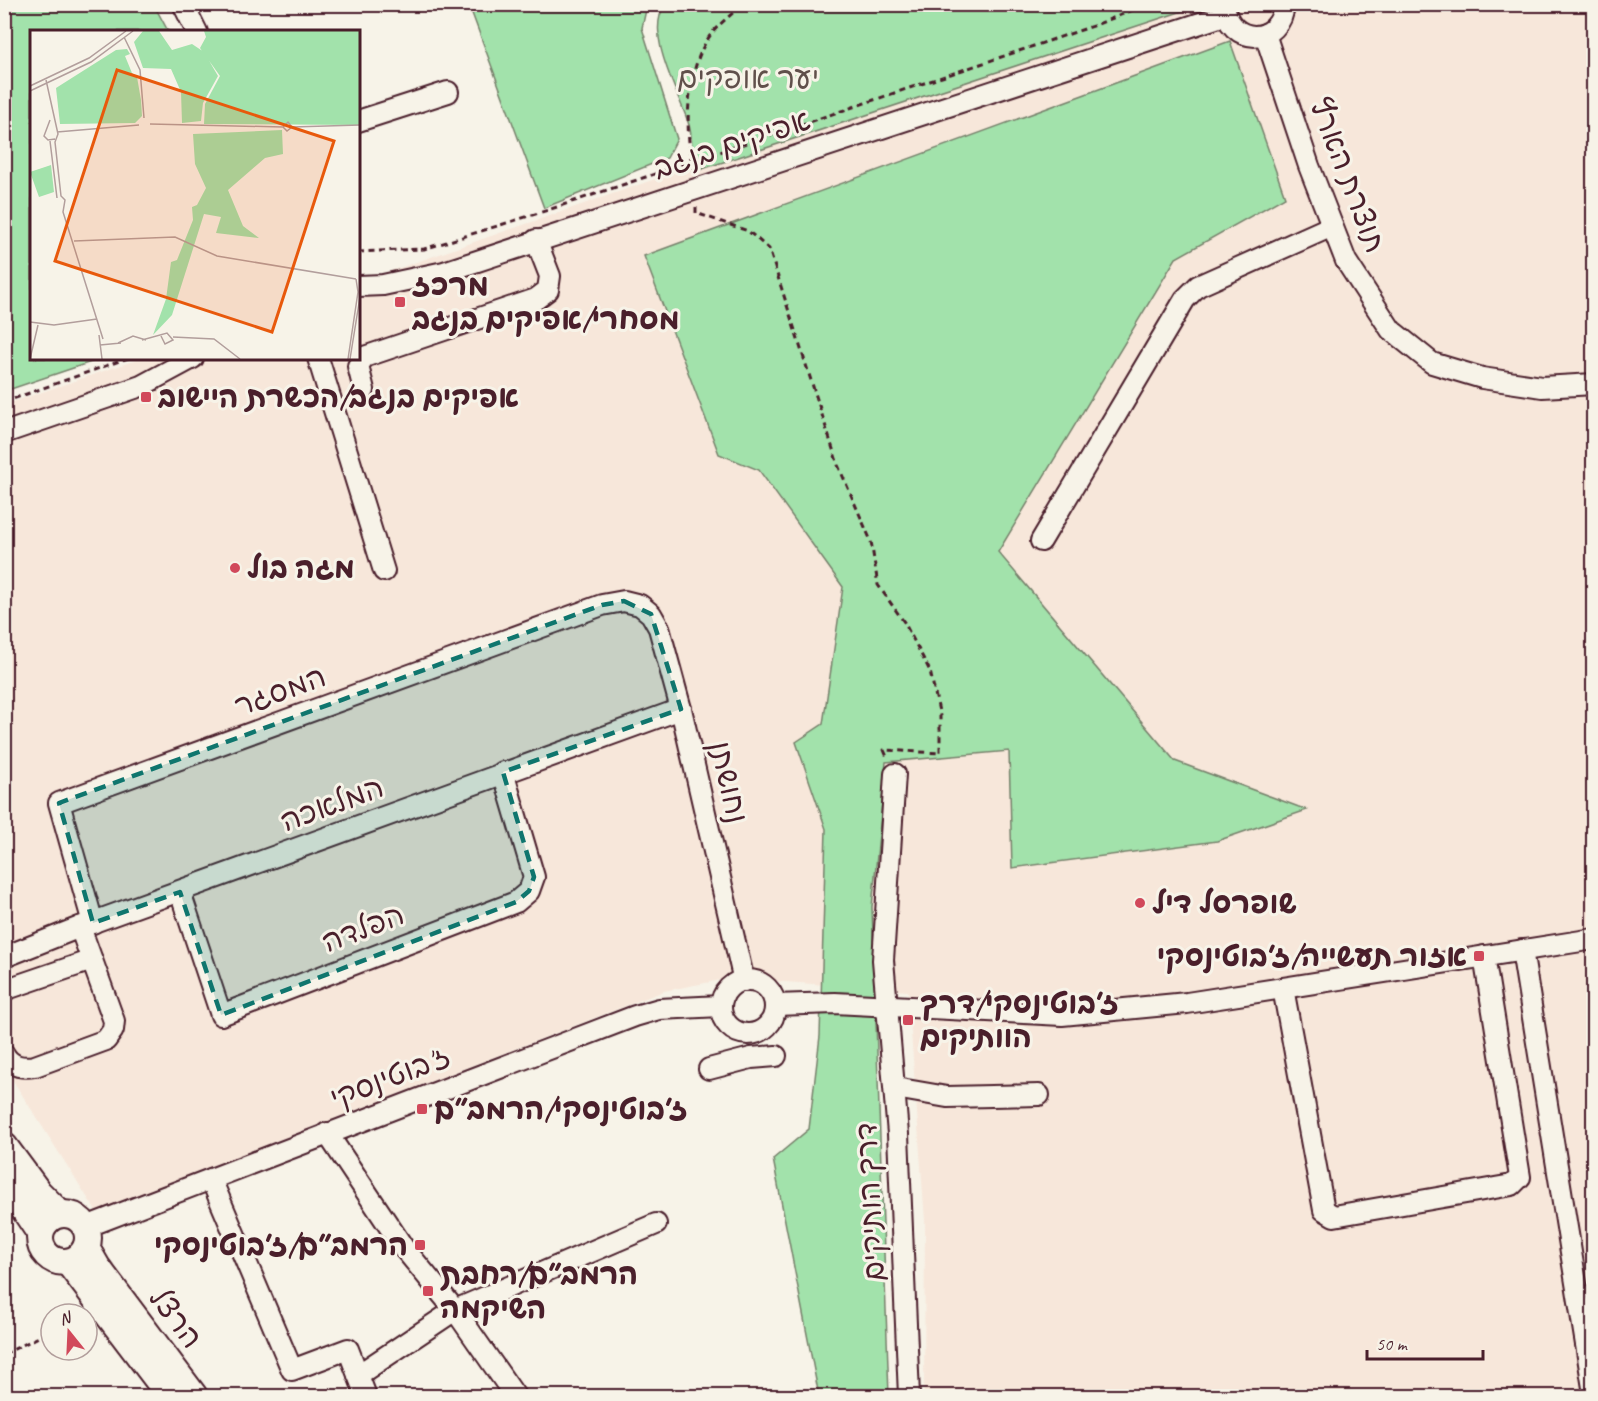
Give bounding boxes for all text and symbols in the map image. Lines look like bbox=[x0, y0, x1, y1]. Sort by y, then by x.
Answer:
inset map bbox=[30, 30, 360, 360]
park label: יער אופקים bbox=[677, 59, 819, 97]
street label: תוצרת הארץ bbox=[1301, 92, 1395, 258]
street label: אפיקים בנגב bbox=[649, 101, 815, 187]
place label: מרכז מסחרי/אפיקים בנגב bbox=[411, 266, 679, 338]
marker: מרכז מסחרי/אפיקים בנגב bbox=[393, 295, 407, 309]
place label: אפיקים בנגב/הכשרת היישוב bbox=[157, 378, 519, 416]
marker: אפיקים בנגב/הכשרת היישוב bbox=[139, 390, 153, 404]
place label: מגה בול bbox=[247, 549, 355, 587]
marker: מגה בול bbox=[228, 561, 242, 575]
street label: המסגר bbox=[229, 657, 331, 725]
street label: נחושתן bbox=[701, 737, 757, 827]
street label: המלאכה bbox=[275, 768, 389, 840]
place label: שופרסל דיל bbox=[1152, 884, 1297, 922]
street label: הפלדה bbox=[316, 895, 410, 961]
marker: שופרסל דיל bbox=[1133, 896, 1147, 910]
place label: אזור תעשייה/ז׳בוטינסקי bbox=[1157, 937, 1467, 975]
marker: אזור תעשייה/ז׳בוטינסקי bbox=[1472, 949, 1486, 963]
place label: ז׳בוטינסקי/דרך הוותיקים bbox=[920, 984, 1119, 1056]
marker: ז׳בוטינסקי/דרך הוותיקים bbox=[901, 1013, 915, 1027]
street label: ז'בוטינסקי bbox=[325, 1037, 455, 1117]
place label: ז׳בוטינסקי/הרמב״ם bbox=[434, 1090, 688, 1128]
marker: ז׳בוטינסקי/הרמב״ם bbox=[415, 1102, 429, 1116]
street label: דרך הותיקים bbox=[847, 1122, 893, 1282]
place label: הרמב״ם/ז׳בוטינסקי bbox=[154, 1226, 408, 1264]
marker: הרמב״ם/ז׳בוטינסקי bbox=[413, 1238, 427, 1252]
place label: הרמב״ם/רחבת השיקמה bbox=[440, 1255, 638, 1327]
street label: הרצל bbox=[141, 1280, 211, 1356]
marker: הרמב״ם/רחבת השיקמה bbox=[421, 1284, 435, 1298]
north arrow bbox=[39, 1302, 99, 1362]
text: N bbox=[57, 1307, 75, 1330]
scale bar bbox=[1367, 1323, 1482, 1361]
text: 50 m bbox=[1376, 1333, 1409, 1355]

